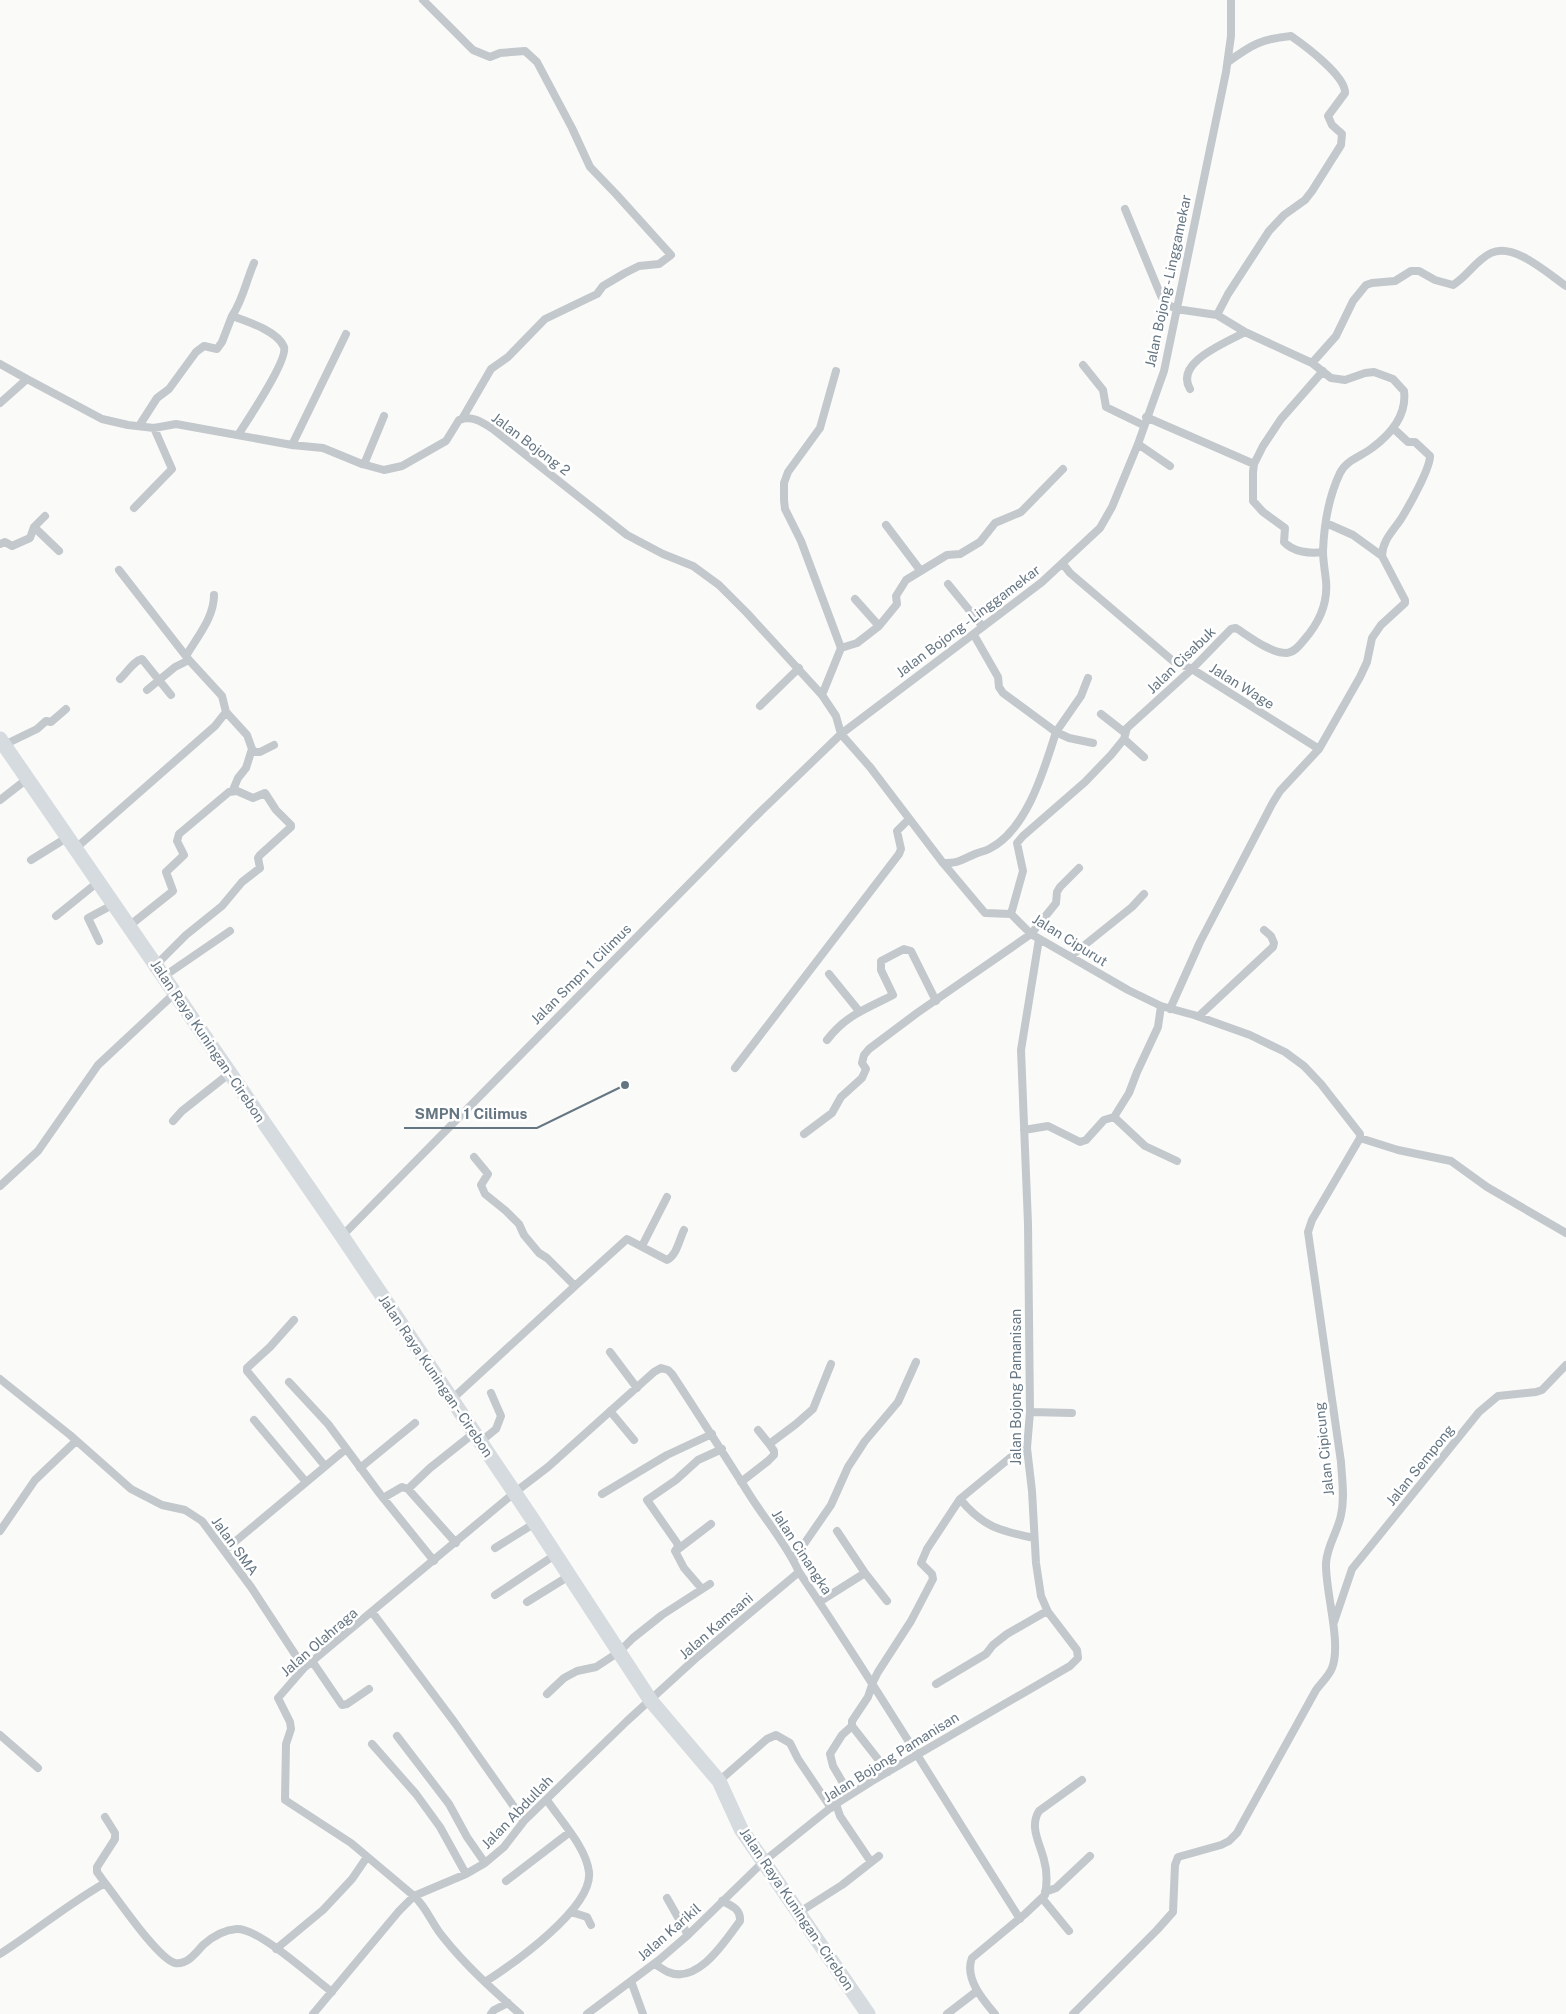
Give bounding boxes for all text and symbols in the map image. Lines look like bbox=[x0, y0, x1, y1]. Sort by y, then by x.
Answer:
street label: Jalan Bojong - Linggamekar bbox=[1142, 193, 1194, 369]
street label: Jalan Bojong 2 bbox=[489, 409, 573, 479]
street label: Jalan Bojong - Linggamekar bbox=[893, 562, 1043, 680]
street label: Jalan Cisabuk bbox=[1143, 623, 1219, 697]
street label: Jalan Wage bbox=[1207, 660, 1277, 712]
street label: Jalan Cipurut bbox=[1030, 911, 1110, 969]
street label: Jalan Smpn 1 Cilimus bbox=[528, 921, 634, 1027]
street label: Jalan Raya Kuningan - Cirebon bbox=[148, 957, 268, 1125]
callout: SMPN 1 Cilimus bbox=[404, 1098, 537, 1128]
text: SMPN 1 Cilimus bbox=[415, 1105, 527, 1122]
street label: Jalan Raya Kuningan - Cirebon bbox=[376, 1292, 496, 1460]
street label: Jalan Bojong Pamanisan bbox=[1008, 1309, 1024, 1465]
street label: Jalan Cipicung bbox=[1311, 1401, 1337, 1497]
street label: Jalan Sempong bbox=[1383, 1421, 1458, 1509]
street label: Jalan Cinangka bbox=[769, 1507, 835, 1597]
street label: Jalan SMA bbox=[208, 1514, 262, 1578]
street label: Jalan Kamsani bbox=[676, 1590, 756, 1662]
street label: Jalan Olahraga bbox=[278, 1604, 360, 1680]
street label: Jalan Bojong Pamanisan bbox=[820, 1709, 962, 1805]
street label: Jalan Abdullah bbox=[478, 1772, 556, 1852]
street label: Jalan Raya Kuningan - Cirebon bbox=[737, 1825, 857, 1993]
street label: Jalan Karikil bbox=[634, 1900, 704, 1964]

